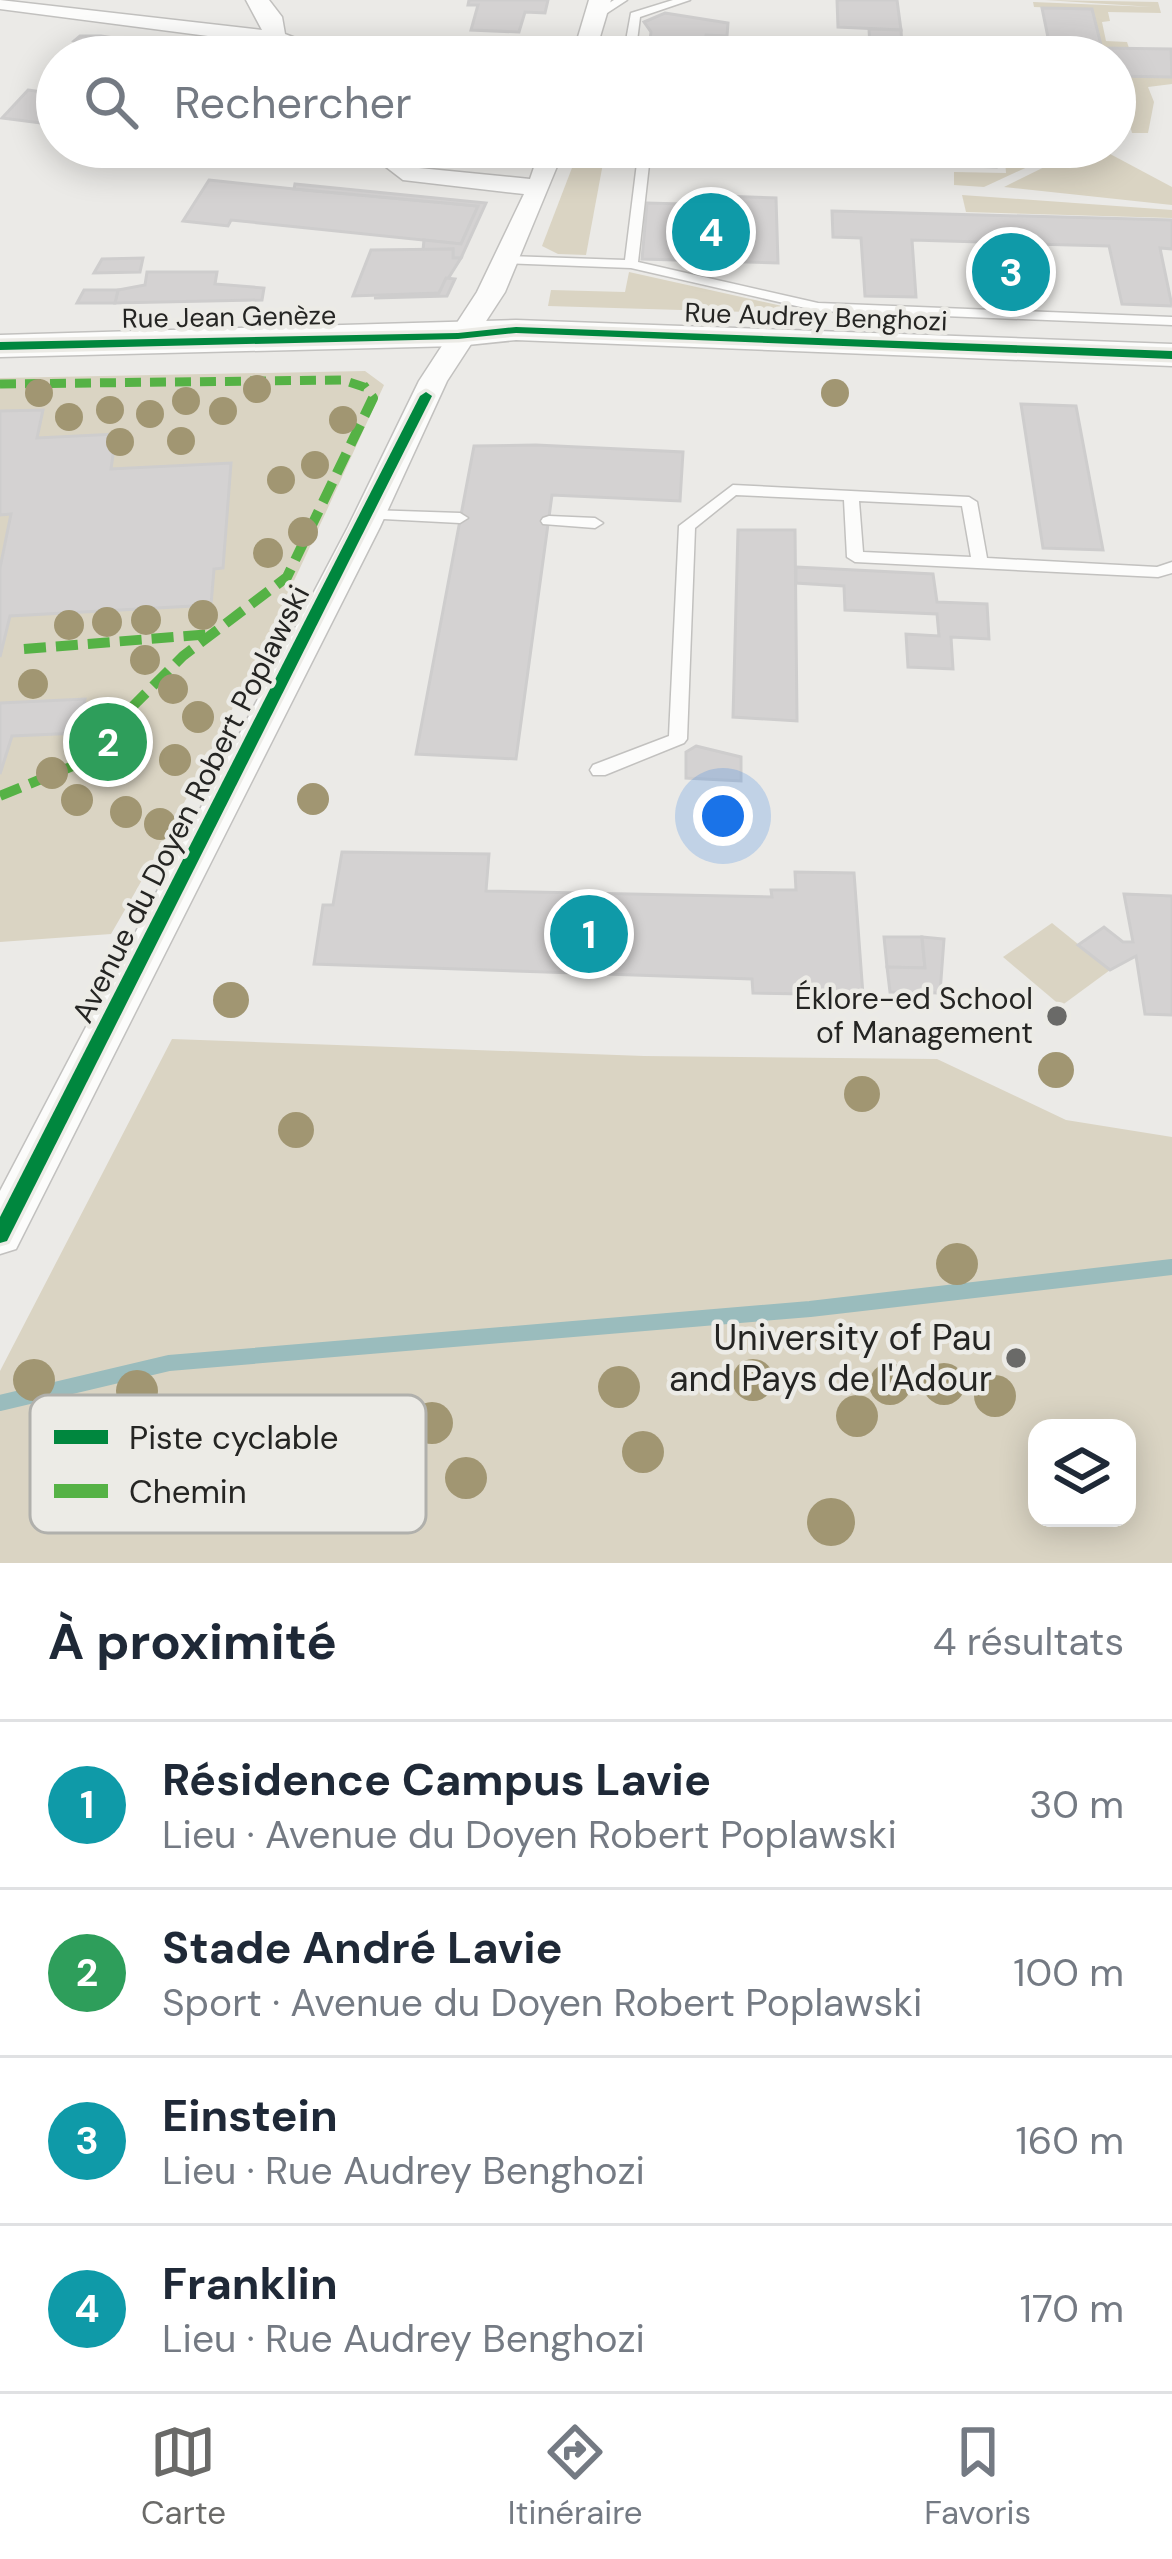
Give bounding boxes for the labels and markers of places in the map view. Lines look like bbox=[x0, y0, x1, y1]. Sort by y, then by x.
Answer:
pin: 4 bbox=[672, 187, 750, 277]
pin: 3 bbox=[972, 227, 1050, 317]
pin: 2 bbox=[69, 697, 147, 787]
pin: 1 bbox=[550, 889, 628, 979]
place label: Éklore-ed School of Management bbox=[795, 979, 1033, 1052]
marker: Éklore-ed School of Management bbox=[1044, 1003, 1070, 1029]
place label: University of Pau and Pays de l'Adour bbox=[669, 1314, 992, 1402]
marker: University of Pau and Pays de l'Adour bbox=[1003, 1345, 1029, 1371]

